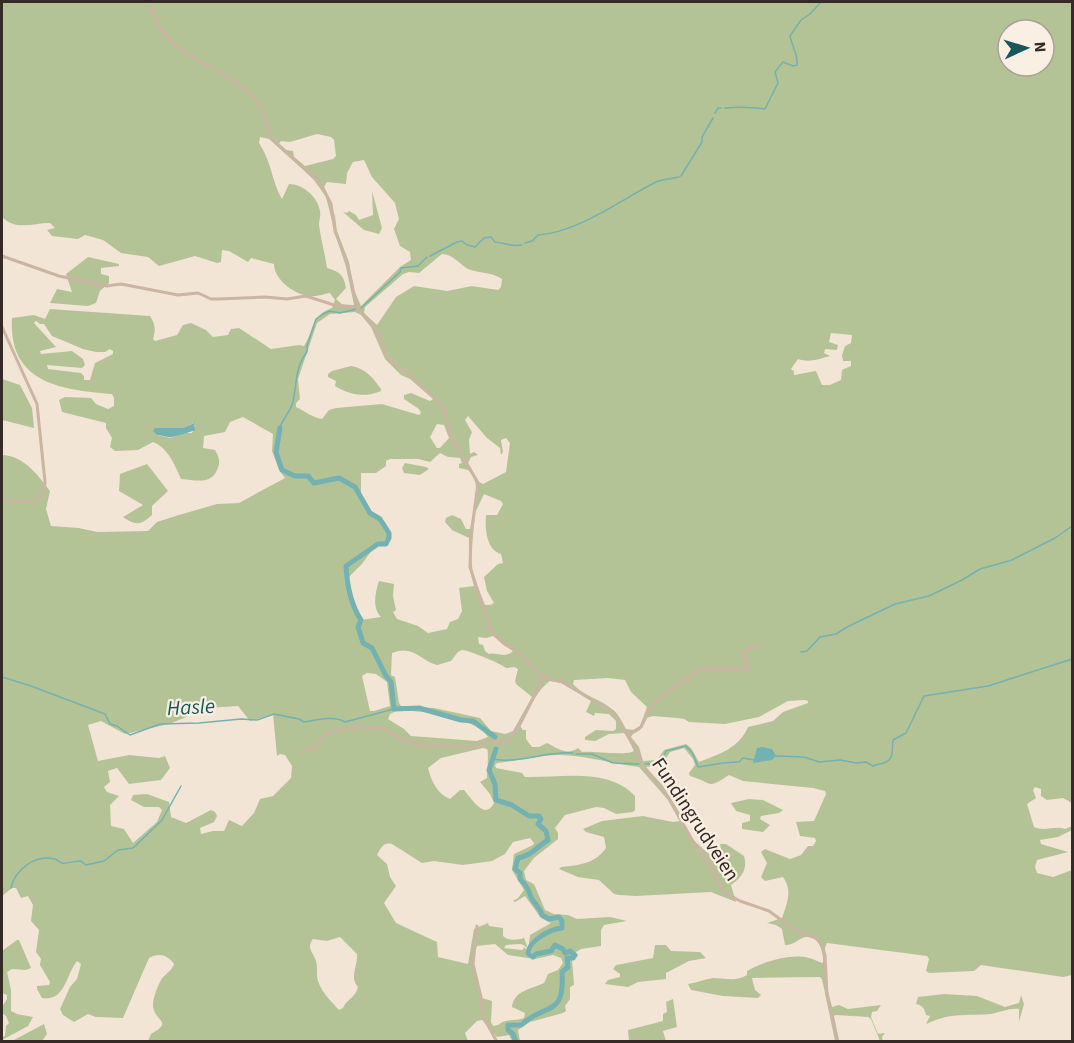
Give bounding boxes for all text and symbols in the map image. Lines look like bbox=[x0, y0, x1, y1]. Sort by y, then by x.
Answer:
north arrow bbox=[996, 18, 1056, 78]
text: N bbox=[1029, 41, 1051, 53]
water label: Hasle bbox=[166, 691, 216, 723]
street label: Fundingrudveien bbox=[645, 752, 746, 887]

